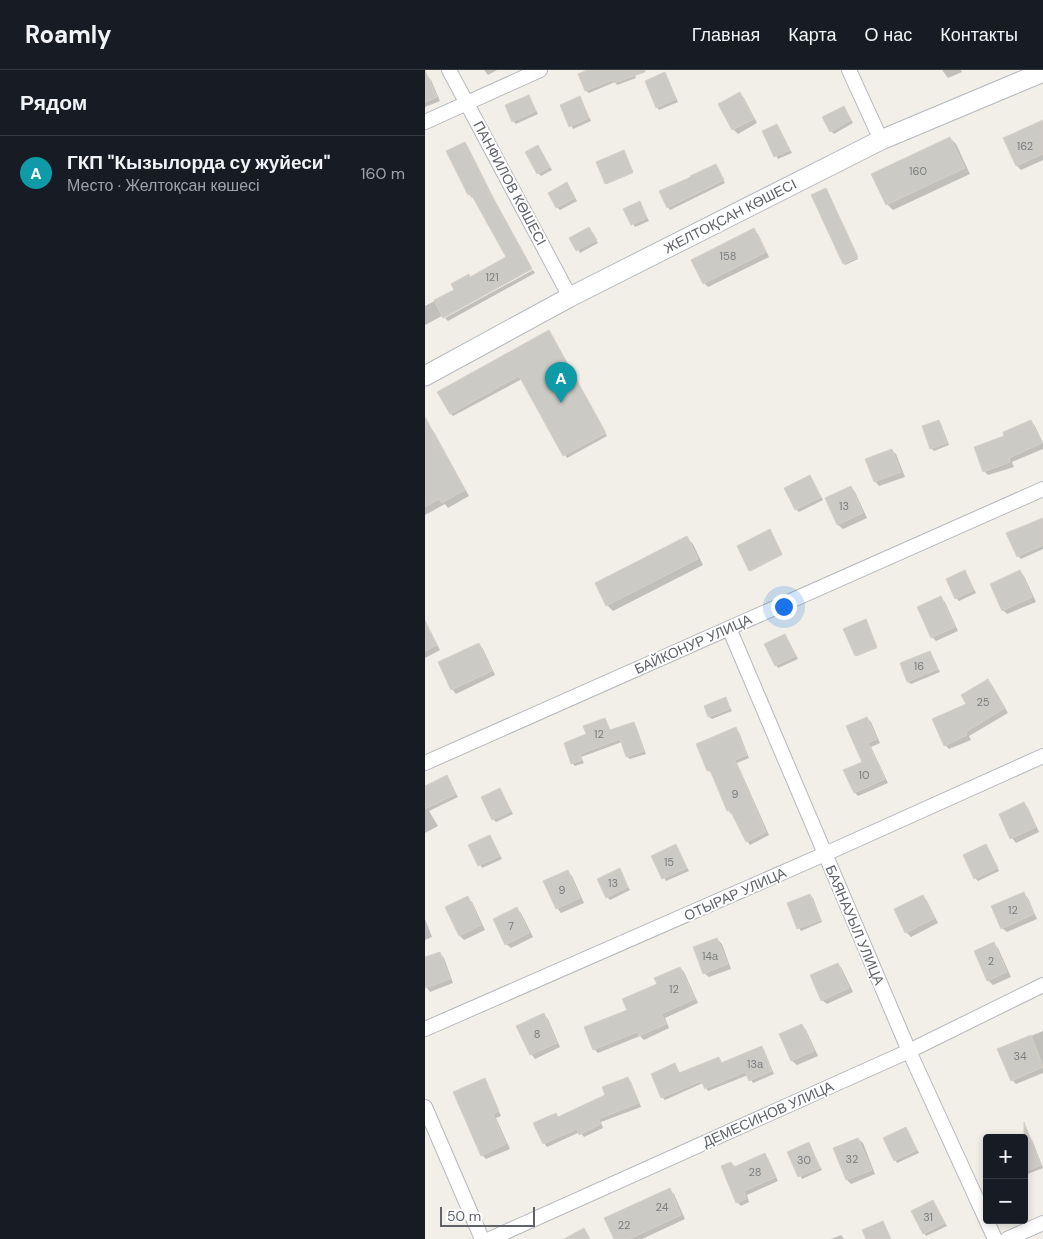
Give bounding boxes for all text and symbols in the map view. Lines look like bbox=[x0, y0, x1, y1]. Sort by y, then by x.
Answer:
text: Roamly bbox=[25, 19, 112, 50]
text: Главная bbox=[692, 23, 760, 47]
text: Карта bbox=[788, 23, 837, 47]
text: О нас bbox=[865, 23, 912, 47]
text: Контакты bbox=[940, 23, 1018, 47]
text: Рядом bbox=[20, 89, 87, 117]
street label: ПАНФИЛОВ КӨШЕСІ bbox=[470, 118, 550, 248]
house number: 162 bbox=[1017, 139, 1033, 153]
text: ГКП "Кызылорда су жуйеси" bbox=[67, 150, 330, 175]
text: A bbox=[30, 163, 42, 184]
text: 160 m bbox=[361, 163, 405, 184]
house number: 160 bbox=[909, 164, 927, 178]
text: Место · Желтоқсан көшесі bbox=[67, 175, 260, 196]
street label: ЖЕЛТОҚСАН КӨШЕСІ bbox=[661, 175, 799, 257]
house number: 158 bbox=[720, 249, 736, 263]
house number: 121 bbox=[485, 270, 499, 284]
pin: A bbox=[545, 362, 577, 403]
house number: 13 bbox=[839, 499, 849, 513]
your location bbox=[771, 594, 797, 620]
street label: БАЙКОНУР УЛИЦА bbox=[632, 610, 755, 678]
house number: 16 bbox=[914, 659, 924, 673]
house number: 25 bbox=[976, 695, 990, 709]
house number: 12 bbox=[594, 727, 604, 741]
house number: 10 bbox=[859, 768, 869, 782]
house number: 9 bbox=[732, 787, 739, 801]
house number: 15 bbox=[664, 855, 674, 869]
street label: БАЯНАУЫЛ УЛИЦА bbox=[822, 862, 889, 988]
street label: ОТЫРАР УЛИЦА bbox=[681, 863, 790, 925]
house number: 13 bbox=[608, 876, 618, 890]
house number: 9 bbox=[559, 883, 566, 897]
house number: 12 bbox=[1008, 903, 1018, 917]
house number: 7 bbox=[508, 919, 514, 933]
house number: 14а bbox=[702, 949, 719, 963]
house number: 2 bbox=[988, 954, 994, 968]
house number: 12 bbox=[669, 982, 679, 996]
house number: 8 bbox=[534, 1027, 540, 1041]
house number: 34 bbox=[1013, 1049, 1027, 1063]
house number: 13а bbox=[747, 1057, 764, 1071]
street label: ДЕМЕСИНОВ УЛИЦА bbox=[700, 1077, 837, 1151]
map controls bbox=[983, 1134, 1028, 1224]
button: + bbox=[983, 1134, 1028, 1179]
house number: 32 bbox=[846, 1152, 858, 1166]
house number: 30 bbox=[797, 1153, 811, 1167]
house number: 28 bbox=[749, 1165, 761, 1179]
button: − bbox=[983, 1179, 1028, 1224]
house number: 24 bbox=[656, 1200, 669, 1214]
scale bar bbox=[440, 1204, 535, 1227]
text: 50 m bbox=[447, 1207, 481, 1225]
house number: 31 bbox=[923, 1210, 933, 1224]
house number: 22 bbox=[618, 1218, 630, 1232]

